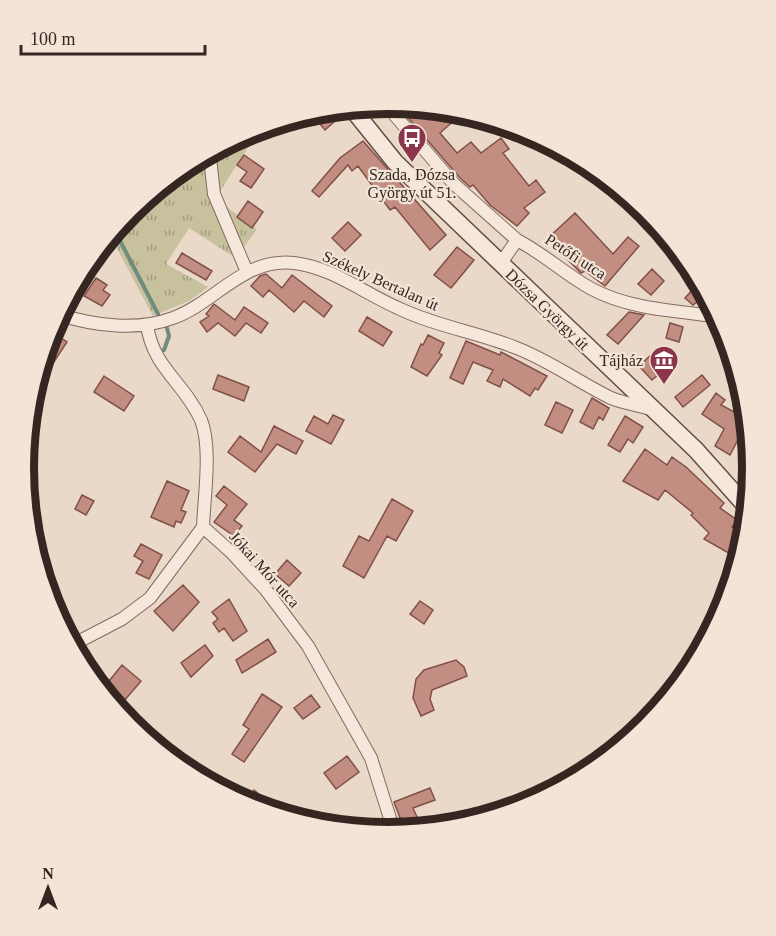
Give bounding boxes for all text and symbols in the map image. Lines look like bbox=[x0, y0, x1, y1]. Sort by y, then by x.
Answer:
scale bar bbox=[21, 18, 206, 56]
text: 100 m bbox=[30, 29, 76, 49]
bus stop icon: Szada, Dózsa György út 51. bbox=[396, 122, 428, 164]
place label: Szada, Dózsa György út 51. bbox=[367, 166, 457, 202]
street label: Petőfi utca bbox=[542, 231, 609, 282]
street label: Székely Bertalan út bbox=[320, 247, 442, 315]
street label: Dózsa György út bbox=[502, 265, 593, 354]
museum icon: Tájház bbox=[648, 344, 680, 386]
place label: Tájház bbox=[599, 352, 643, 370]
street label: Jókai Mór utca bbox=[226, 528, 303, 611]
north arrow bbox=[18, 858, 78, 918]
text: N bbox=[42, 865, 54, 882]

